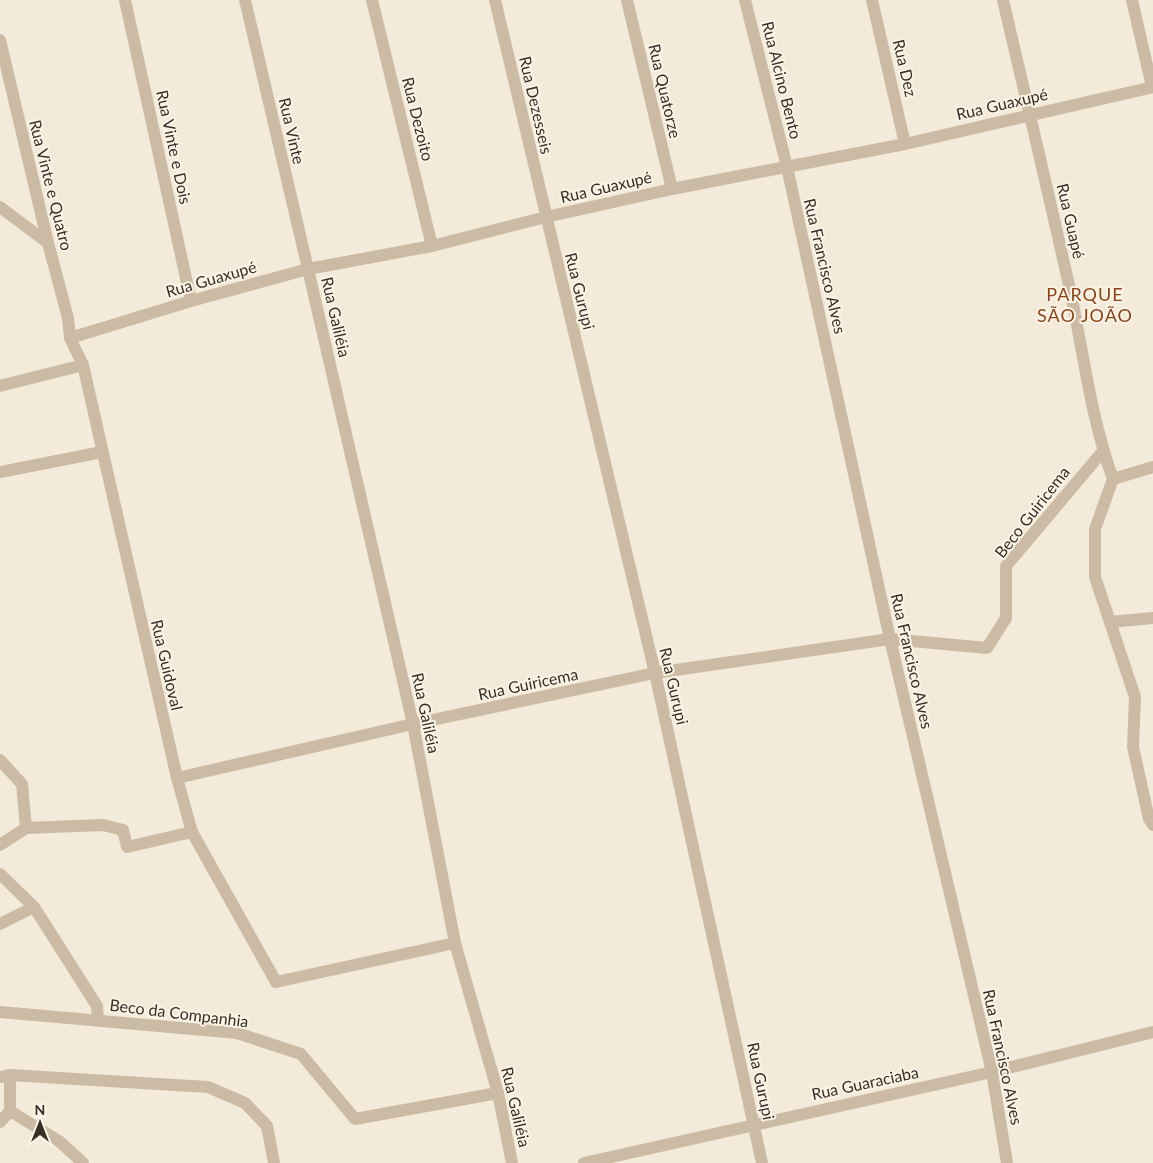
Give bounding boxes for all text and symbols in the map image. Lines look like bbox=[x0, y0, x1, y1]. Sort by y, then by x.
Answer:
street label: Rua Alcino Bento bbox=[759, 19, 806, 141]
street label: Rua Dez bbox=[890, 37, 921, 98]
street label: Rua Quatorze bbox=[645, 42, 686, 140]
street label: Rua Dezesseis bbox=[516, 54, 557, 156]
street label: Rua Dezoito bbox=[399, 75, 438, 163]
street label: Rua Guaxupé bbox=[954, 84, 1050, 123]
street label: Rua Vinte e Dois bbox=[153, 88, 196, 206]
street label: Rua Vinte bbox=[276, 96, 309, 166]
street label: Rua Vinte e Quatro bbox=[26, 118, 77, 252]
street label: Rua Guaxupé bbox=[558, 167, 654, 206]
street label: Rua Guapé bbox=[1054, 181, 1089, 260]
street label: Rua Francisco Alves bbox=[801, 196, 850, 335]
street label: Rua Gurupi bbox=[562, 250, 599, 331]
street label: Rua Guaxupé bbox=[163, 257, 258, 301]
street label: Rua Galiléia bbox=[318, 275, 355, 359]
district label: PARQUE SÃO JOÃO bbox=[1037, 283, 1133, 326]
street label: Beco Guiricema bbox=[990, 462, 1073, 561]
street label: Rua Francisco Alves bbox=[888, 591, 937, 730]
street label: Rua Guidoval bbox=[148, 618, 187, 712]
street label: Rua Gurupi bbox=[656, 645, 693, 726]
street label: Rua Guiricema bbox=[476, 664, 580, 703]
street label: Rua Galiléia bbox=[409, 671, 444, 755]
street label: Rua Francisco Alves bbox=[980, 987, 1027, 1126]
street label: Beco da Companhia bbox=[109, 995, 250, 1030]
street label: Rua Gurupi bbox=[744, 1040, 779, 1121]
street label: Rua Guaraciaba bbox=[810, 1062, 920, 1103]
street label: Rua Galiléia bbox=[498, 1065, 535, 1149]
north arrow bbox=[15, 1098, 65, 1148]
text: N bbox=[35, 1101, 45, 1118]

